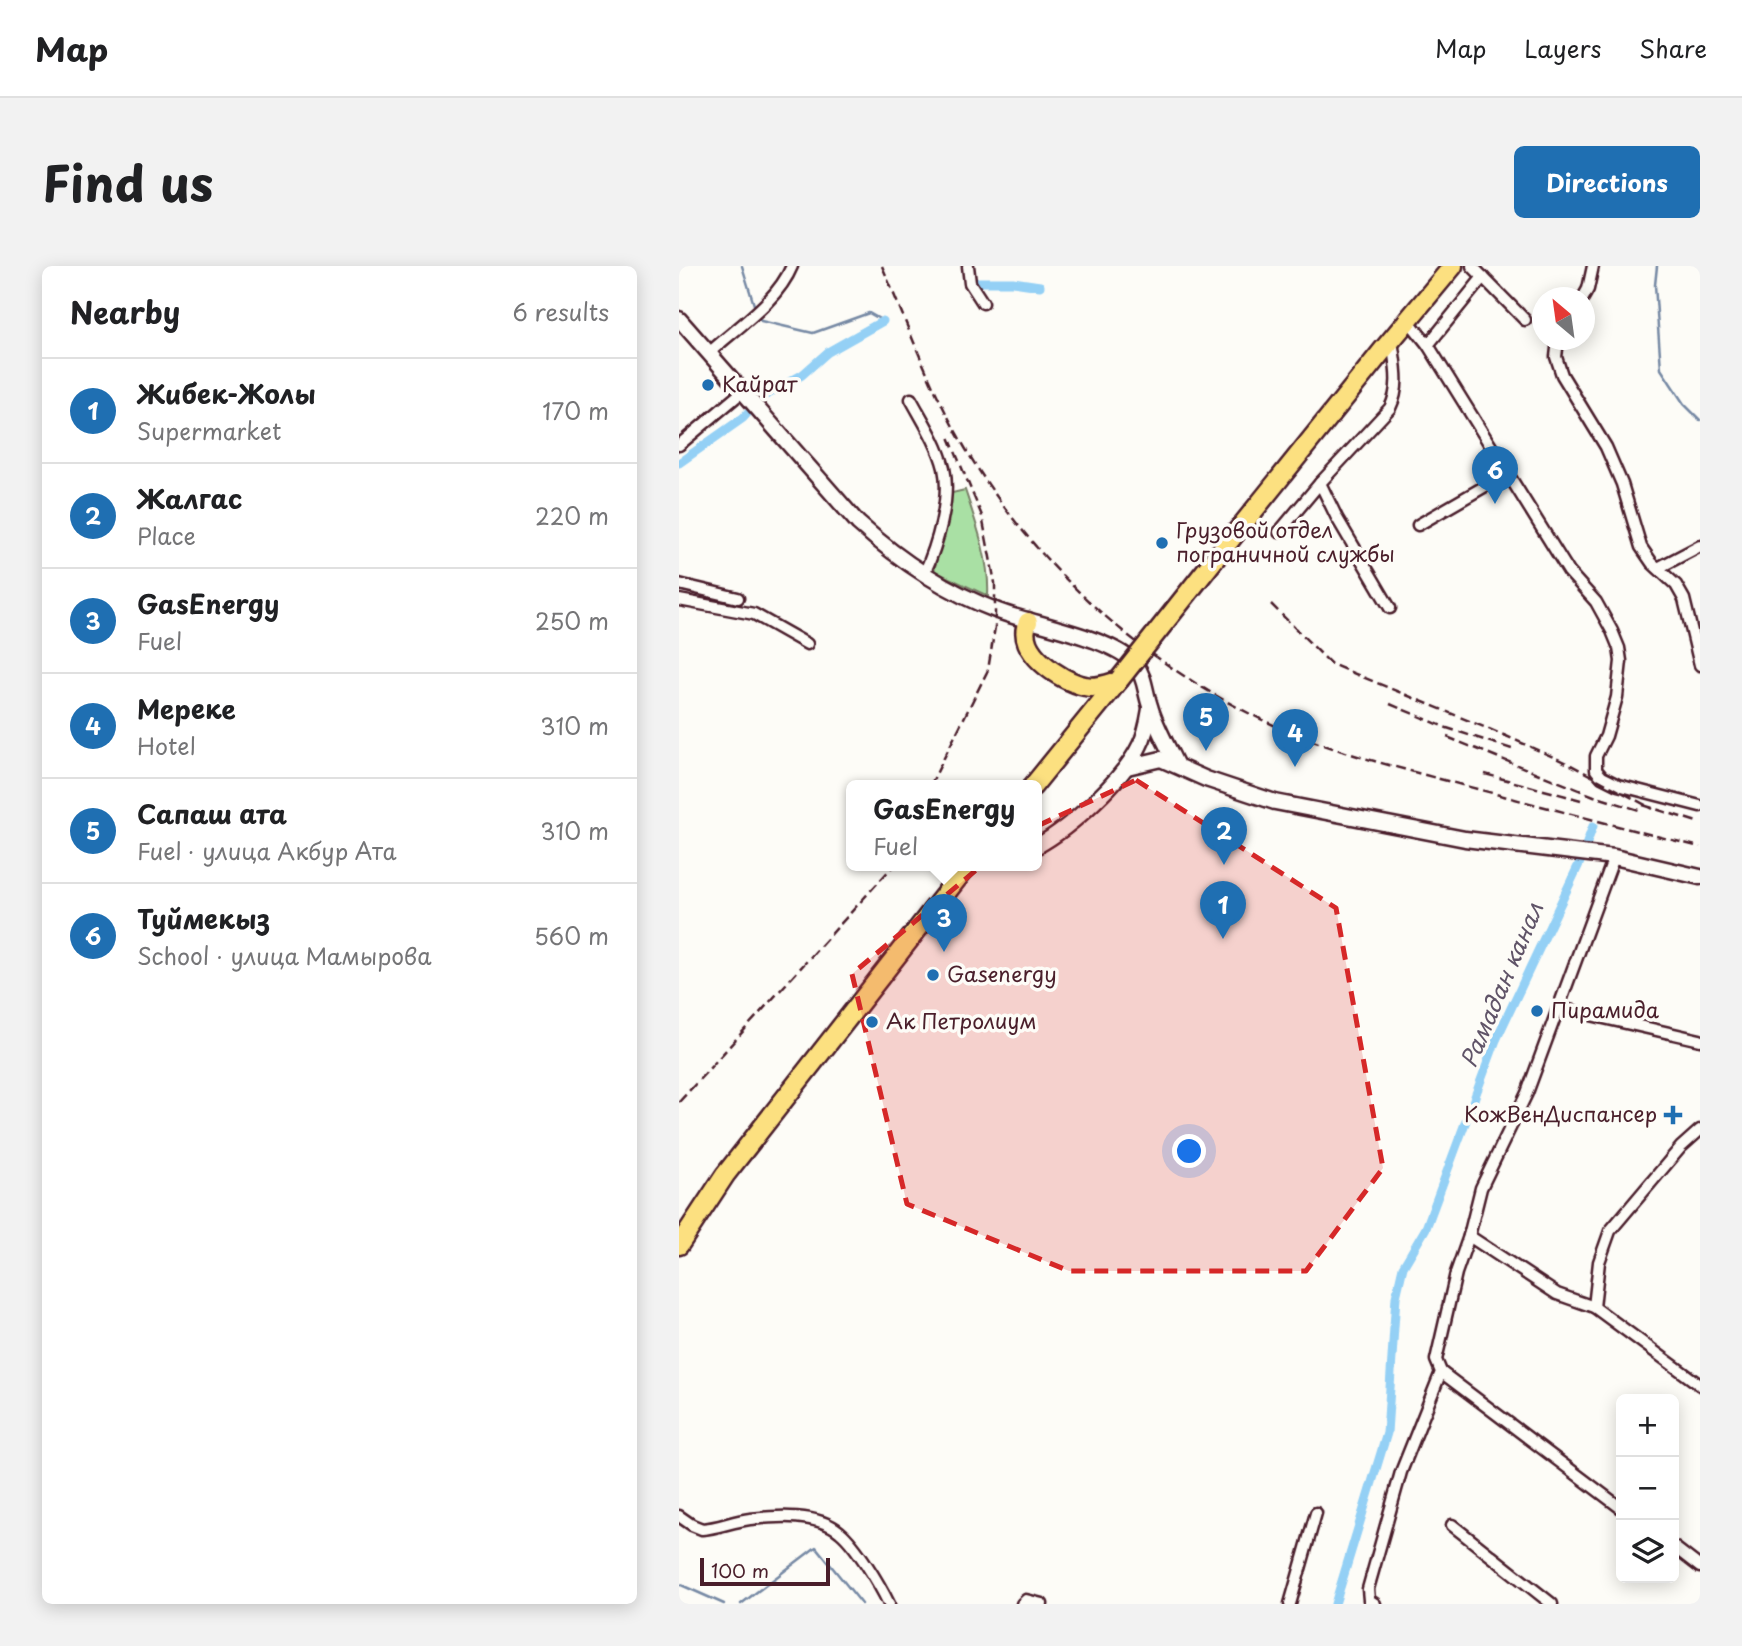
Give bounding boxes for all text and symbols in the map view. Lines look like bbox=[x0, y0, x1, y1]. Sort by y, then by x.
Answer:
text: Map bbox=[35, 23, 108, 73]
text: Map bbox=[1435, 30, 1486, 66]
text: Layers bbox=[1524, 30, 1601, 66]
text: Share bbox=[1639, 30, 1707, 66]
text: Find us bbox=[42, 145, 213, 219]
button: Directions bbox=[1514, 146, 1700, 218]
north arrow bbox=[1532, 287, 1595, 350]
text: Nearby bbox=[70, 289, 180, 334]
text: 6 results bbox=[513, 294, 609, 329]
place label: Кайрат bbox=[722, 367, 798, 399]
text: Жибек-Жолы bbox=[137, 374, 316, 413]
marker: Кайрат bbox=[700, 377, 716, 393]
text: 1 bbox=[88, 393, 99, 428]
text: 170 m bbox=[542, 393, 609, 428]
text: Supermarket bbox=[137, 413, 281, 448]
pin: 6 bbox=[1472, 446, 1518, 504]
text: Жалгас bbox=[137, 479, 242, 518]
text: 2 bbox=[85, 498, 101, 533]
text: 220 m bbox=[535, 498, 609, 533]
place label: Грузовой отдел пограничной службы bbox=[1176, 513, 1395, 569]
text: Place bbox=[137, 518, 196, 553]
marker: Грузовой отдел пограничной службы bbox=[1154, 535, 1170, 551]
text: GasEnergy bbox=[137, 584, 279, 623]
text: 3 bbox=[85, 603, 101, 638]
text: 250 m bbox=[535, 603, 609, 638]
text: Fuel bbox=[137, 623, 182, 658]
text: Мереке bbox=[137, 689, 236, 728]
pin: 5 bbox=[1183, 693, 1229, 751]
text: 4 bbox=[85, 708, 101, 743]
text: 310 m bbox=[540, 708, 609, 743]
pin: 4 bbox=[1272, 709, 1318, 767]
text: Hotel bbox=[137, 728, 196, 763]
popup bbox=[846, 780, 1042, 871]
text: GasEnergy bbox=[873, 789, 1015, 828]
text: Сапаш ата bbox=[137, 794, 287, 833]
pin: 2 bbox=[1201, 807, 1247, 865]
text: 5 bbox=[86, 813, 100, 848]
text: 310 m bbox=[540, 813, 609, 848]
text: Fuel bbox=[873, 828, 918, 863]
text: Fuel · улица Акбур Ата bbox=[137, 833, 397, 868]
pin: 1 bbox=[1200, 881, 1246, 939]
pin: 3 bbox=[921, 894, 967, 952]
water label: Рамадан канал bbox=[1450, 896, 1551, 1072]
text: Туймекыз bbox=[137, 899, 270, 938]
text: 6 bbox=[85, 918, 101, 953]
text: 560 m bbox=[534, 918, 609, 953]
text: School · улица Мамырова bbox=[137, 938, 432, 973]
place label: Gasenergy bbox=[947, 957, 1057, 989]
marker: Gasenergy bbox=[925, 967, 941, 983]
place label: Пирамида bbox=[1551, 993, 1660, 1025]
marker: Пирамида bbox=[1529, 1003, 1545, 1019]
place label: Ак Петролиум bbox=[886, 1004, 1037, 1036]
marker: Ак Петролиум bbox=[864, 1014, 880, 1030]
place label: КожВенДиспансер bbox=[1464, 1097, 1657, 1129]
marker: КожВенДиспансер bbox=[1663, 1105, 1683, 1125]
your location bbox=[1172, 1134, 1206, 1168]
map controls bbox=[1616, 1394, 1679, 1583]
button: + bbox=[1616, 1394, 1679, 1457]
button: − bbox=[1616, 1457, 1679, 1520]
button: layers bbox=[1616, 1520, 1679, 1583]
scale bar bbox=[700, 1555, 829, 1587]
text: 100 m bbox=[711, 1556, 769, 1584]

